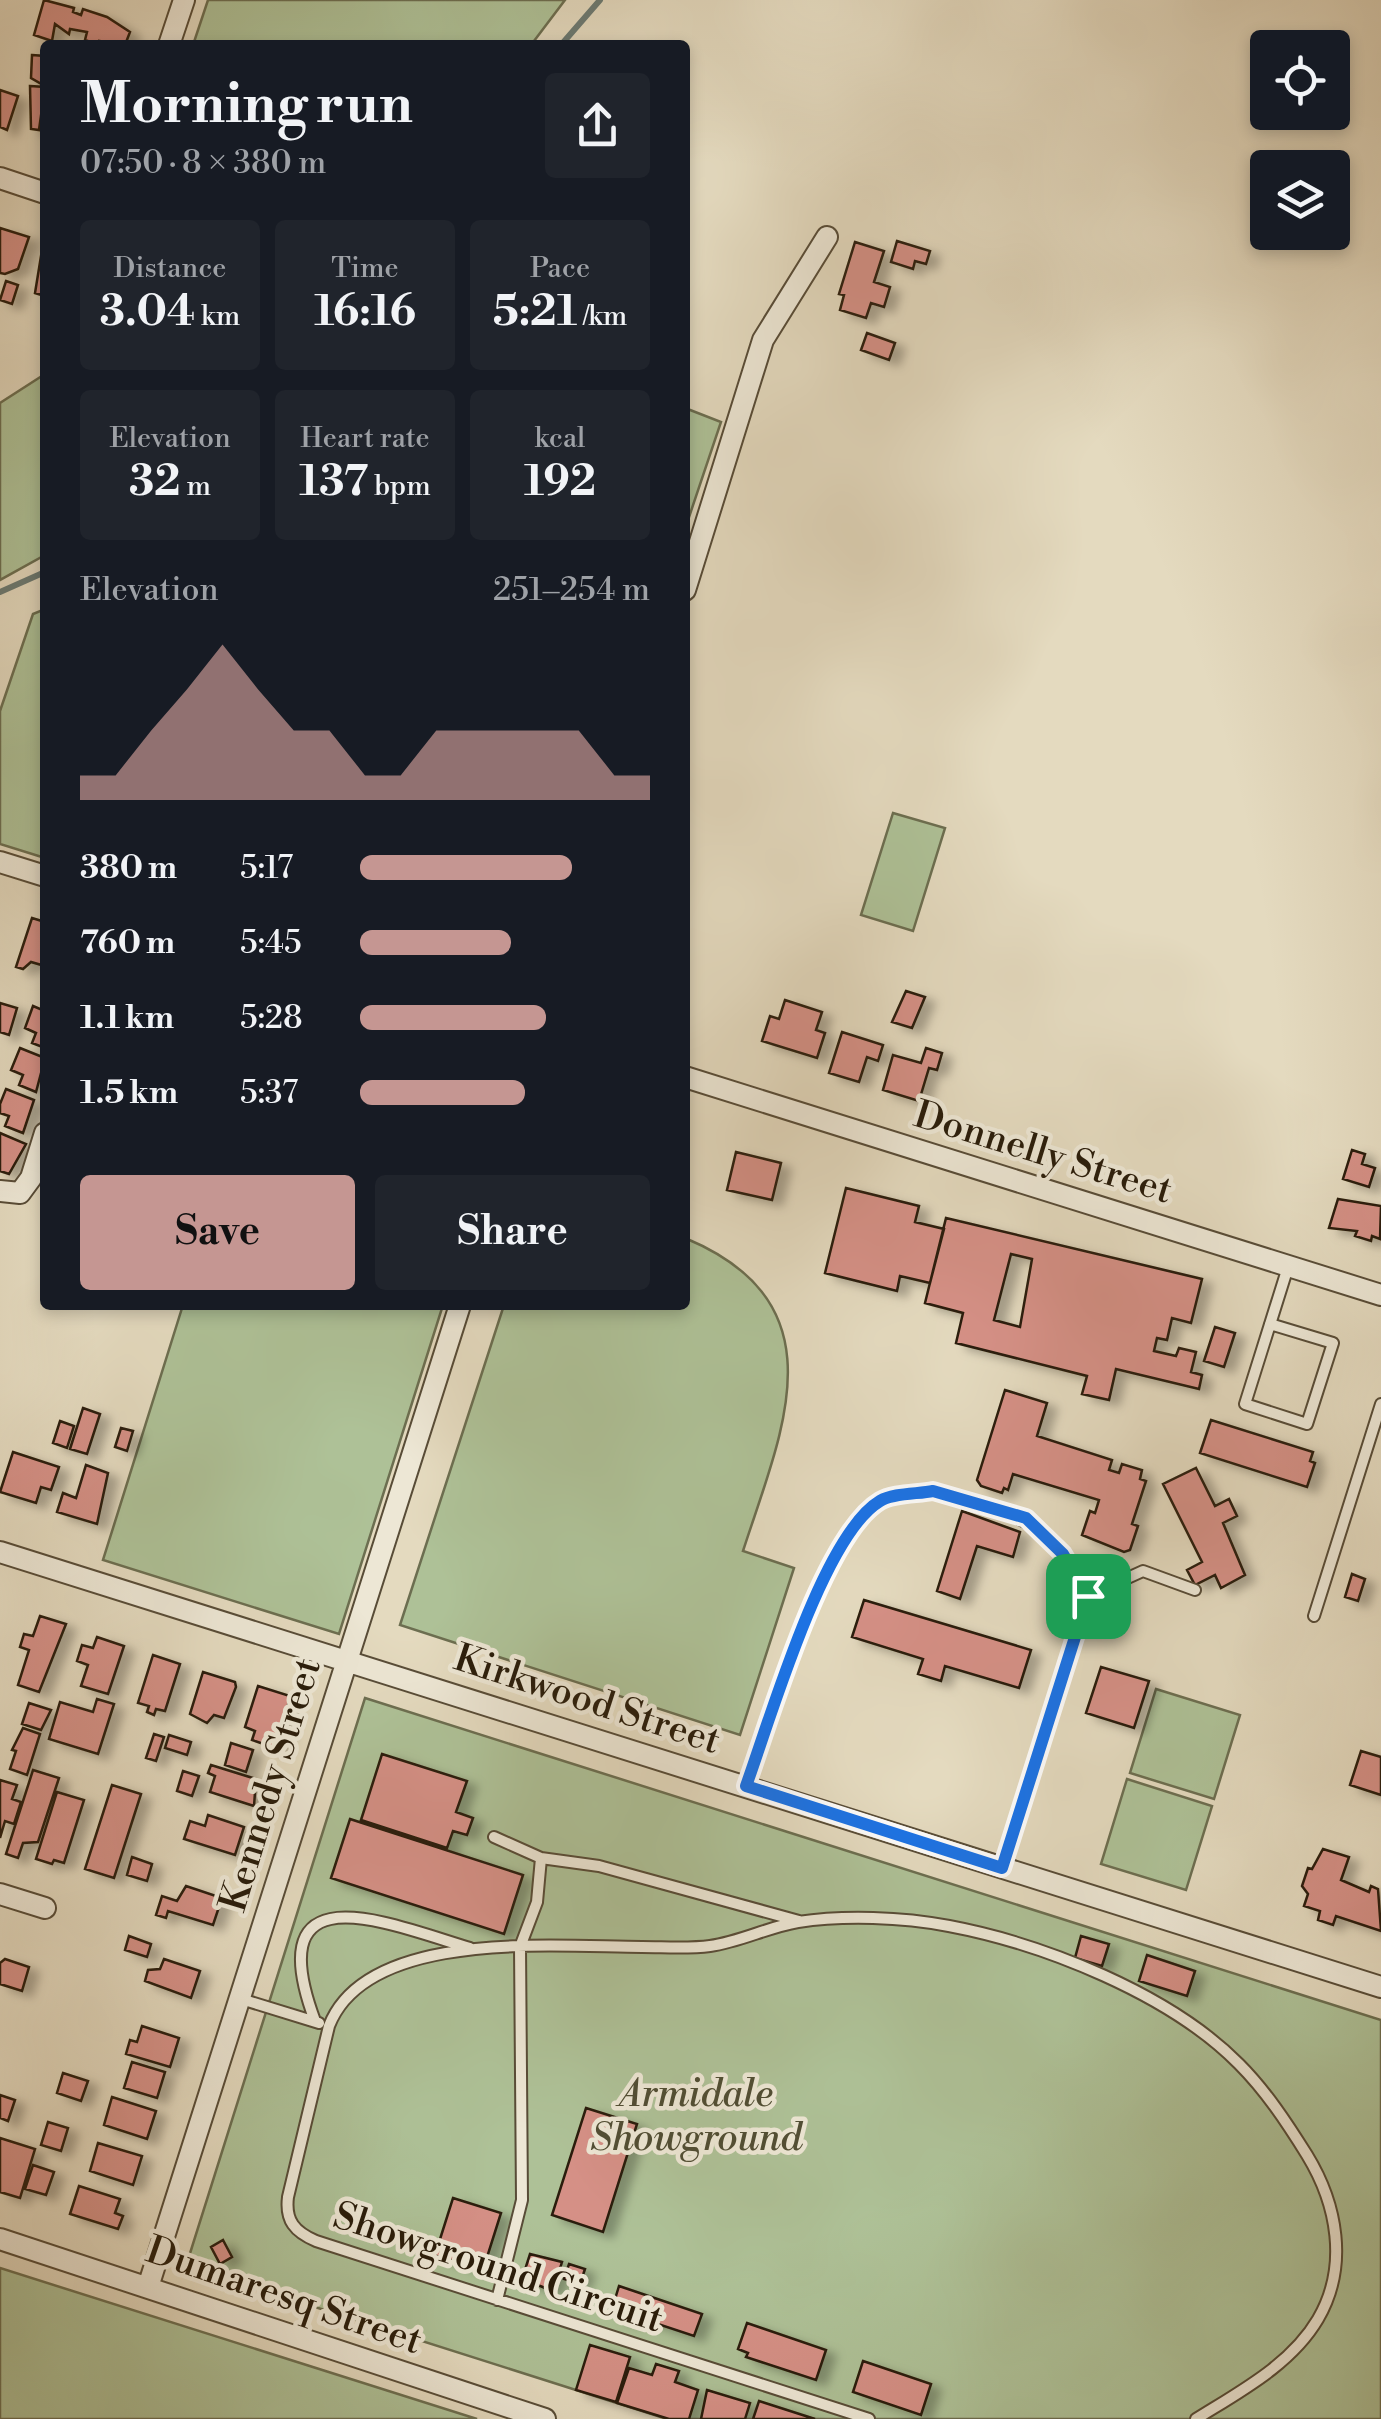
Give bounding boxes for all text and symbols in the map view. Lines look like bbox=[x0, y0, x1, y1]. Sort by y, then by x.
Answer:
map controls bbox=[1250, 30, 1350, 250]
button: locate bbox=[1250, 30, 1350, 130]
text: Morning run bbox=[80, 71, 413, 140]
button: share bbox=[545, 73, 650, 178]
text: 07:50 · 8 × 380 m bbox=[80, 143, 326, 183]
button: layers bbox=[1250, 150, 1350, 250]
text: Distance bbox=[114, 251, 226, 286]
text: Time bbox=[331, 251, 399, 286]
text: Pace bbox=[530, 251, 590, 286]
text: 3.04 bbox=[100, 286, 195, 339]
text: 16:16 bbox=[314, 286, 416, 339]
text: 5:21 bbox=[493, 286, 577, 339]
text: km bbox=[195, 299, 240, 334]
text: /km bbox=[577, 299, 627, 334]
text: Elevation bbox=[109, 421, 231, 456]
text: Heart rate bbox=[300, 421, 430, 456]
text: kcal bbox=[535, 421, 585, 456]
text: 32 bbox=[129, 456, 181, 509]
text: 137 bbox=[299, 456, 368, 509]
text: 192 bbox=[524, 456, 596, 509]
text: m bbox=[181, 469, 211, 504]
text: bpm bbox=[368, 469, 431, 504]
text: Elevation bbox=[80, 570, 219, 610]
text: 251–254 m bbox=[493, 570, 650, 610]
text: 380 m bbox=[80, 848, 177, 888]
text: 5:17 bbox=[240, 848, 293, 888]
text: 760 m bbox=[80, 923, 175, 963]
text: 5:45 bbox=[240, 923, 302, 963]
text: 1.1 km bbox=[80, 998, 174, 1038]
text: 5:28 bbox=[240, 998, 303, 1038]
text: 1.5 km bbox=[80, 1073, 178, 1113]
text: 5:37 bbox=[240, 1073, 298, 1113]
street label: Donnelly Street bbox=[908, 1091, 1178, 1215]
button: Save bbox=[80, 1175, 355, 1290]
button: Share bbox=[375, 1175, 650, 1290]
pin bbox=[1046, 1554, 1131, 1639]
icon: arrive bbox=[1061, 1569, 1116, 1624]
street label: Kirkwood Street bbox=[448, 1635, 726, 1765]
street label: Kennedy Street bbox=[210, 1652, 332, 1918]
park label: Armidale Showground bbox=[590, 2071, 803, 2162]
street label: Showground Circuit bbox=[327, 2193, 669, 2343]
street label: Dumaresq Street bbox=[140, 2227, 428, 2365]

